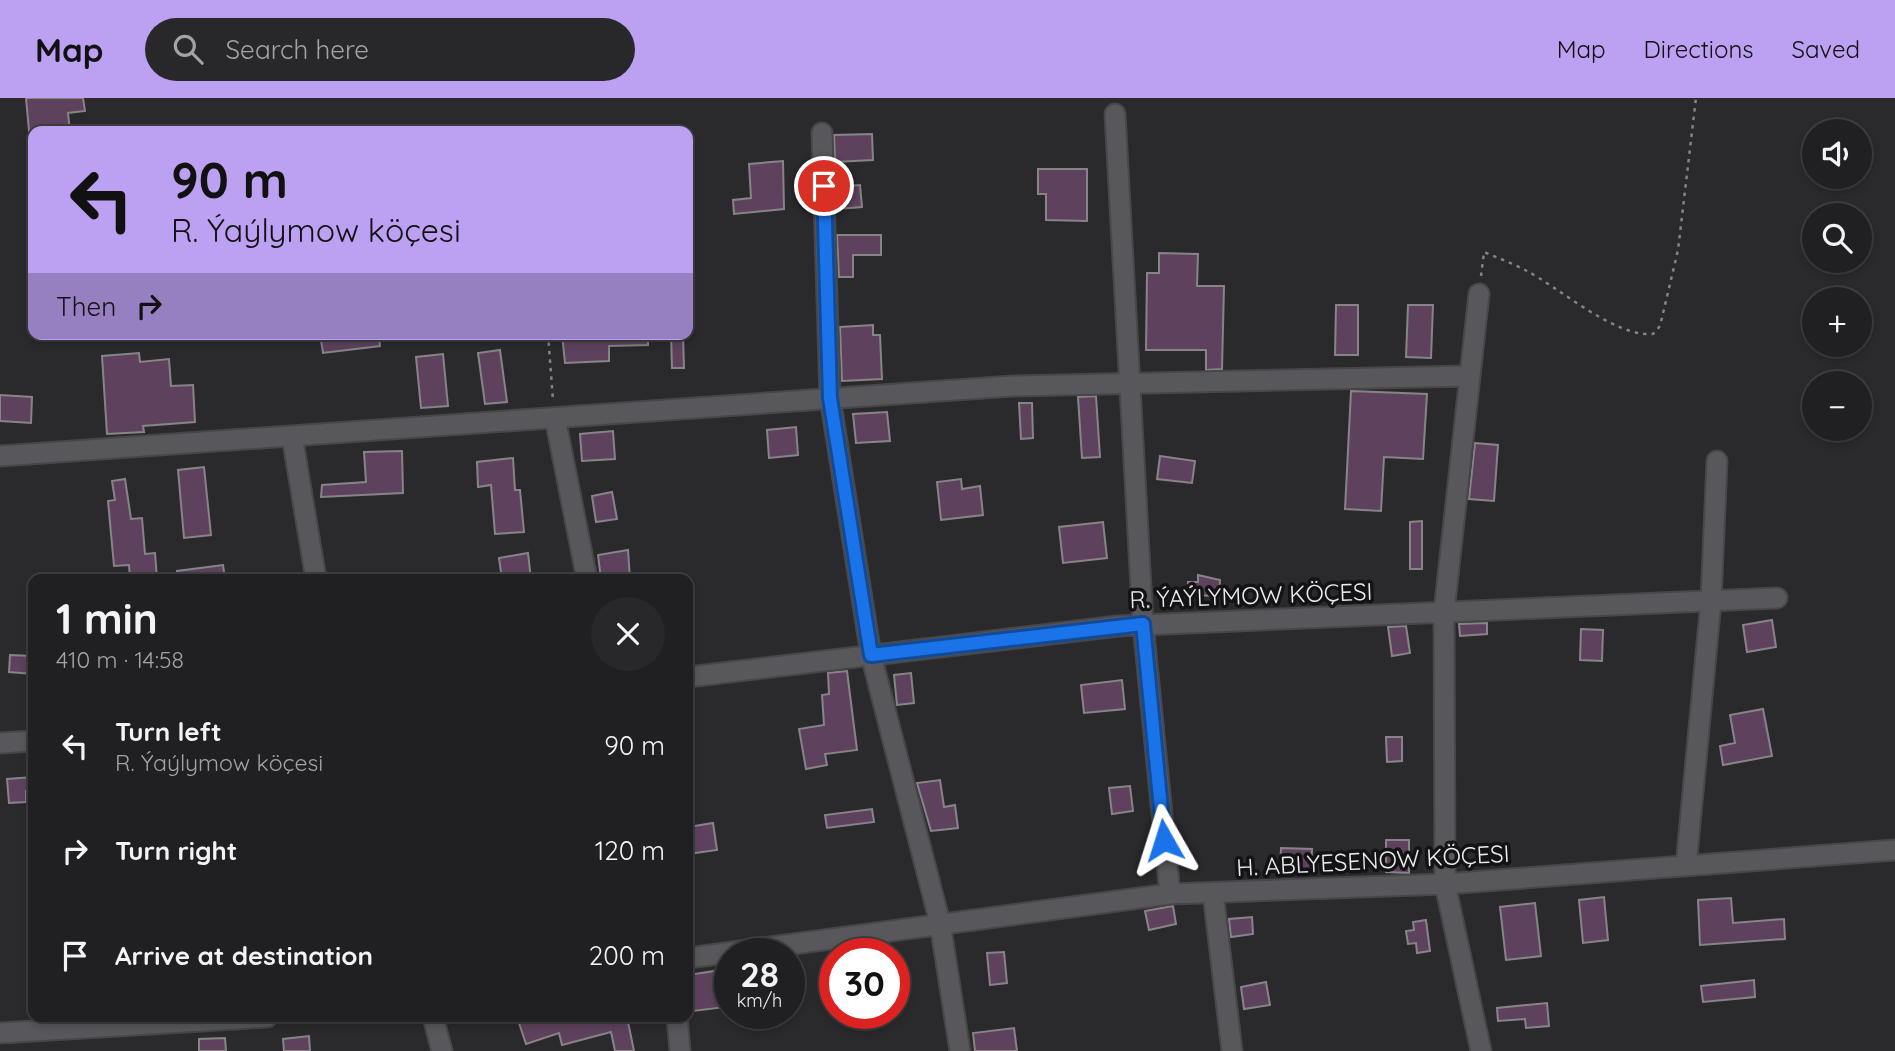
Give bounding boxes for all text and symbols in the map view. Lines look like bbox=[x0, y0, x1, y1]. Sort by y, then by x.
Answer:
search box bbox=[145, 18, 635, 81]
text: Map bbox=[35, 29, 103, 70]
icon: search bbox=[169, 30, 207, 68]
text: Search here bbox=[225, 33, 369, 66]
text: Map bbox=[1557, 34, 1606, 64]
text: Directions bbox=[1644, 34, 1754, 64]
text: Saved bbox=[1792, 34, 1860, 64]
map controls bbox=[1802, 119, 1872, 441]
button: sound bbox=[1802, 119, 1872, 189]
text: 90 m bbox=[171, 149, 288, 210]
icon: left bbox=[56, 154, 147, 245]
pin bbox=[794, 156, 854, 216]
icon: arrive bbox=[805, 167, 843, 205]
button: search bbox=[1802, 203, 1872, 273]
text: R. Ýaýlymow köçesi bbox=[171, 210, 461, 250]
icon: right bbox=[130, 287, 168, 325]
button: + bbox=[1802, 287, 1872, 357]
text: Then bbox=[56, 290, 116, 323]
button: − bbox=[1802, 371, 1872, 441]
street label: R. ÝAÝLYMOW KÖÇESI bbox=[1129, 576, 1373, 614]
text: 1 min bbox=[56, 592, 158, 645]
button: close bbox=[591, 597, 665, 671]
text: 410 m · 14:58 bbox=[56, 645, 184, 674]
text: Turn left bbox=[115, 715, 222, 748]
icon: left bbox=[56, 727, 94, 765]
text: 90 m bbox=[604, 729, 665, 762]
text: R. Ýaýlymow köçesi bbox=[115, 748, 323, 777]
position arrow bbox=[1127, 803, 1201, 877]
icon: right bbox=[56, 832, 94, 870]
text: Turn right bbox=[115, 834, 237, 867]
text: 120 m bbox=[595, 834, 665, 867]
street label: H. ABLYESENOW KÖÇESI bbox=[1236, 838, 1510, 882]
icon: arrive bbox=[56, 937, 94, 975]
speed limit sign: 30 bbox=[819, 938, 910, 1029]
text: Arrive at destination bbox=[115, 939, 373, 972]
text: 200 m bbox=[589, 939, 665, 972]
text: 28 bbox=[740, 952, 779, 996]
text: km/h bbox=[737, 989, 782, 1012]

